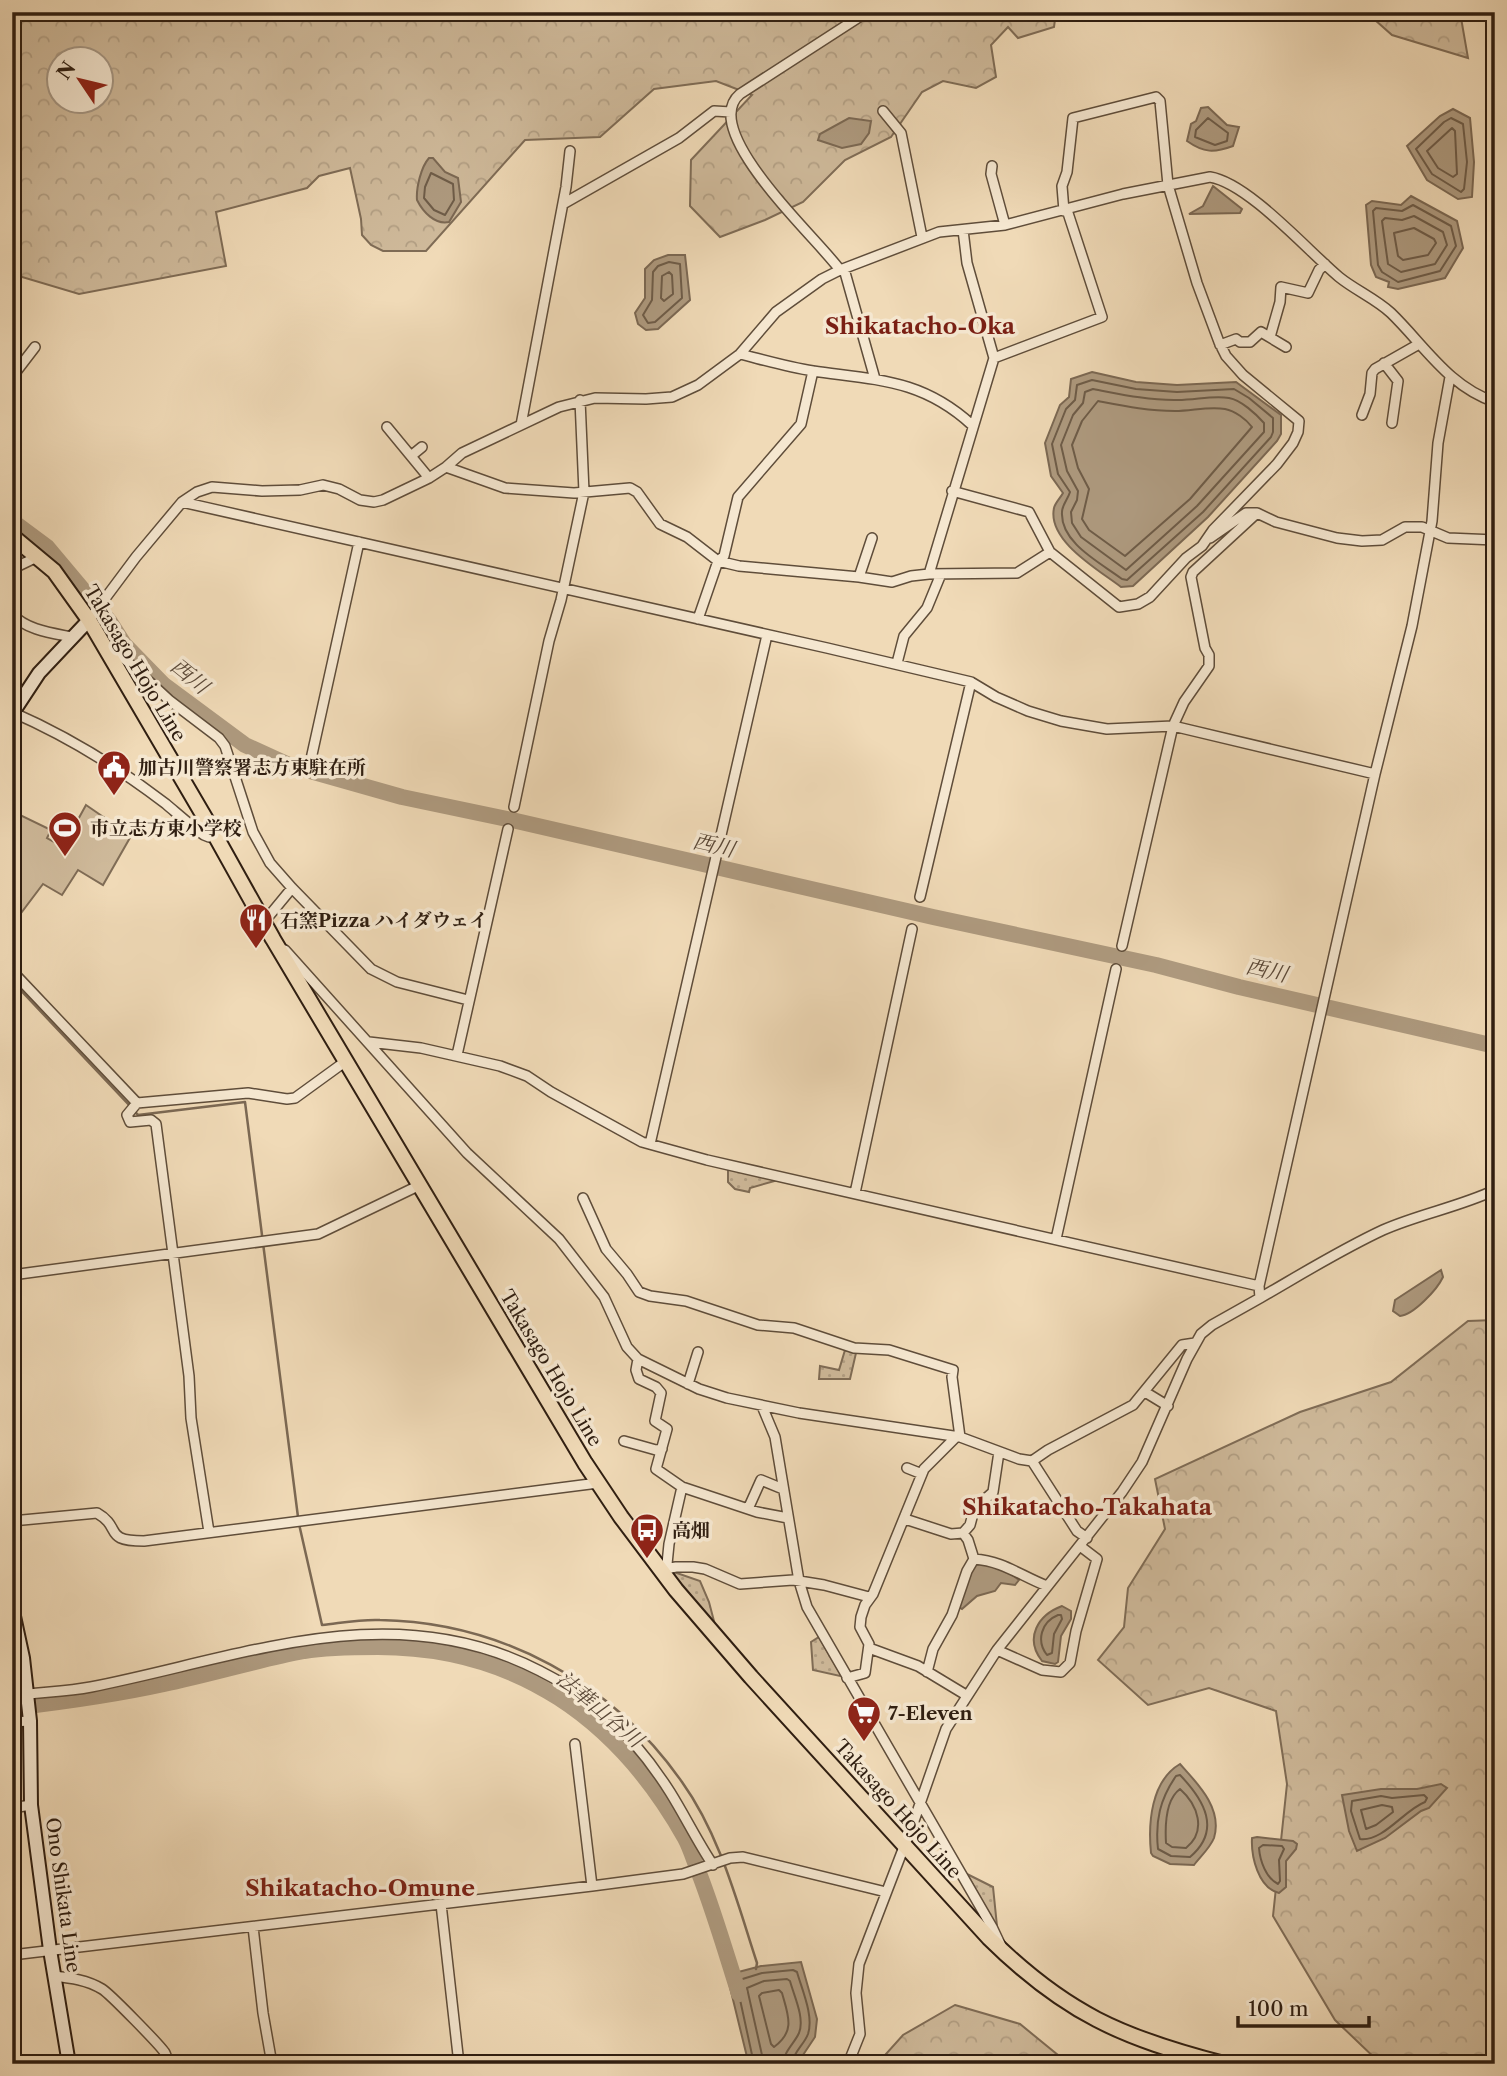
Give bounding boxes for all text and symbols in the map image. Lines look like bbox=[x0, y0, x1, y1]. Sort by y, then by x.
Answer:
north arrow bbox=[46, 46, 116, 116]
text: N bbox=[52, 57, 81, 84]
district label: Shikatacho-Oka bbox=[825, 312, 1016, 340]
street label: Takasago Hojo Line bbox=[79, 581, 191, 745]
water label: 西川 bbox=[166, 653, 216, 700]
public building icon: 加古川警察署志方東駐在所 bbox=[95, 748, 133, 797]
place label: 加古川警察署志方東駐在所 bbox=[138, 756, 366, 779]
sports icon: 市立志方東小学校 bbox=[46, 809, 84, 858]
place label: 市立志方東小学校 bbox=[90, 817, 242, 840]
water label: 西川 bbox=[691, 828, 739, 862]
restaurant icon: 石窯Pizza ハイダウェイ bbox=[237, 901, 275, 950]
place label: 石窯Pizza ハイダウェイ bbox=[280, 909, 488, 932]
water label: 西川 bbox=[1244, 953, 1292, 987]
street label: Takasago Hojo Line bbox=[495, 1286, 607, 1450]
district label: Shikatacho-Takahata bbox=[962, 1493, 1213, 1521]
bus stop icon: 高畑 bbox=[628, 1511, 666, 1560]
place label: 高畑 bbox=[672, 1519, 710, 1542]
water label: 法華山谷川 bbox=[552, 1666, 650, 1754]
supermarket icon: 7-Eleven bbox=[845, 1694, 883, 1743]
place label: 7-Eleven bbox=[888, 1702, 973, 1725]
street label: Takasago Hojo Line bbox=[830, 1735, 966, 1883]
street label: Ono Shikata Line bbox=[41, 1816, 85, 1974]
district label: Shikatacho-Omune bbox=[245, 1874, 475, 1902]
scale bar bbox=[1238, 1985, 1369, 2029]
text: 100 m bbox=[1248, 1996, 1309, 2021]

